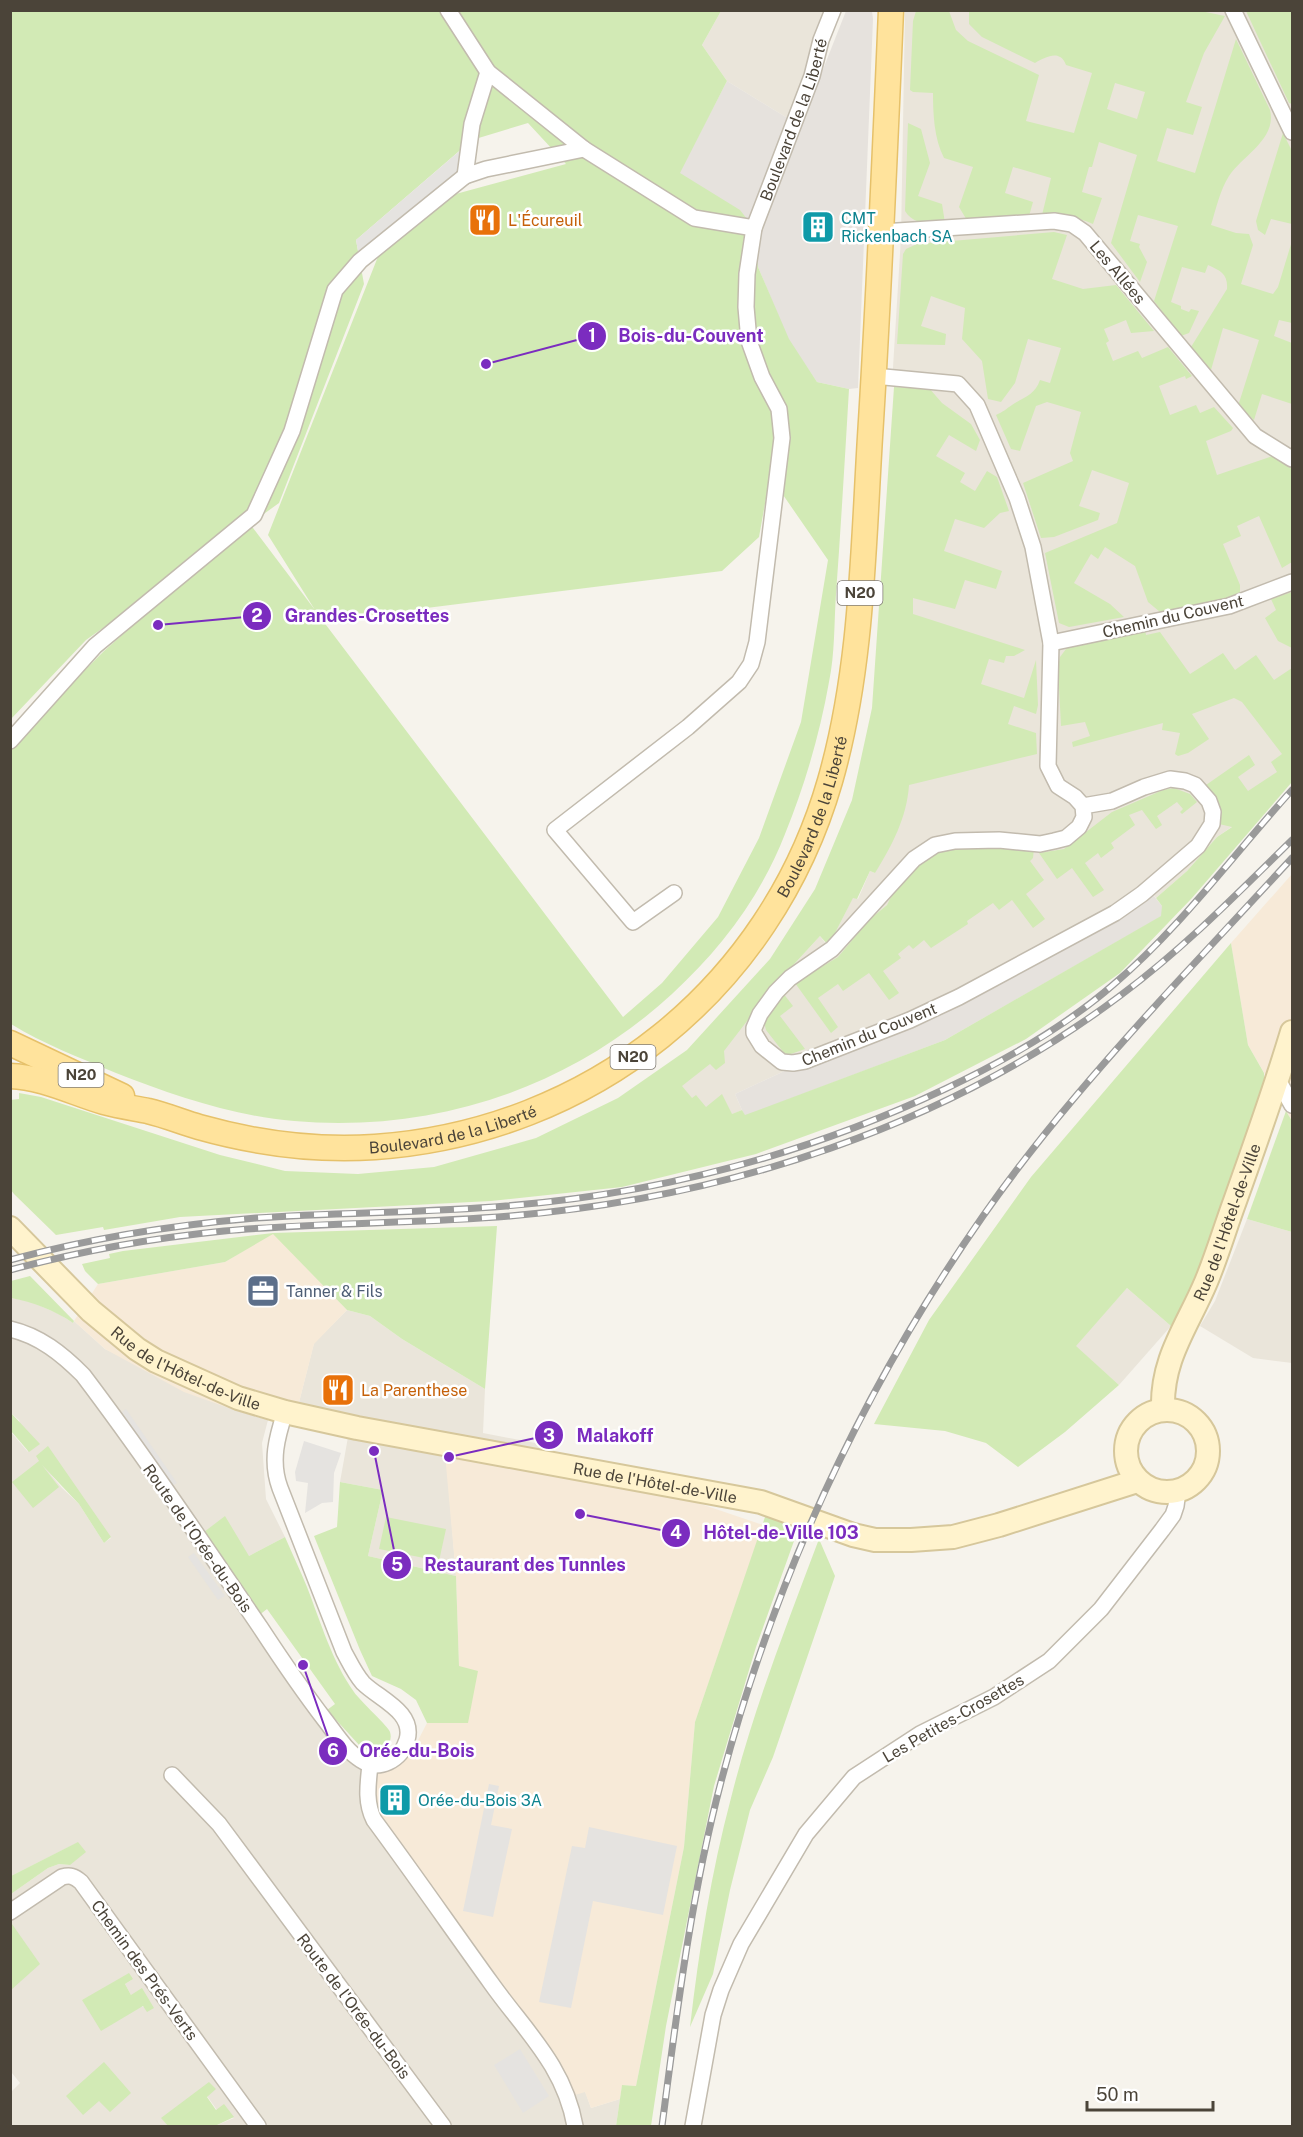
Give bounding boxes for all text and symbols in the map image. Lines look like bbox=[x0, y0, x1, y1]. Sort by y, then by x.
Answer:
street label: Boulevard de la Liberté bbox=[756, 36, 831, 204]
restaurant icon: L'Écureuil bbox=[467, 202, 503, 238]
building icon: CMT Rickenbach SA bbox=[800, 209, 836, 245]
place label: CMT Rickenbach SA bbox=[841, 209, 953, 246]
place label: L'Écureuil bbox=[508, 210, 583, 230]
street label: Les Allées bbox=[1086, 237, 1149, 308]
callout: Bois-du-Couvent bbox=[577, 318, 776, 354]
text: 1 bbox=[588, 325, 596, 346]
text: Bois-du-Couvent bbox=[618, 325, 764, 346]
road number: N20 bbox=[838, 581, 882, 605]
street label: Chemin du Couvent bbox=[1101, 591, 1246, 642]
callout: Grandes-Crosettes bbox=[242, 598, 461, 634]
text: 2 bbox=[251, 605, 263, 626]
text: Grandes-Crosettes bbox=[285, 605, 449, 626]
street label: Boulevard de la Liberté bbox=[773, 734, 851, 901]
street label: Chemin du Couvent bbox=[799, 999, 940, 1070]
road number: N20 bbox=[610, 1045, 656, 1069]
road number: N20 bbox=[58, 1063, 104, 1087]
street label: Boulevard de la Liberté bbox=[368, 1101, 539, 1157]
street label: Rue de l'Hôtel-de-Ville bbox=[1190, 1141, 1265, 1304]
office icon: Tanner & Fils bbox=[245, 1273, 281, 1309]
place label: Tanner & Fils bbox=[286, 1282, 383, 1301]
street label: Rue de l'Hôtel-de-Ville bbox=[107, 1322, 263, 1414]
restaurant icon: La Parenthese bbox=[320, 1372, 356, 1408]
place label: La Parenthese bbox=[361, 1381, 467, 1400]
callout: Malakoff bbox=[534, 1417, 665, 1453]
text: 3 bbox=[543, 1425, 555, 1446]
text: Malakoff bbox=[577, 1425, 653, 1446]
street label: Rue de l'Hôtel-de-Ville bbox=[572, 1459, 739, 1507]
street label: Route de l'Orée-du-Bois bbox=[139, 1460, 256, 1616]
callout: Hôtel-de-Ville 103 bbox=[661, 1515, 871, 1551]
text: 4 bbox=[670, 1522, 682, 1543]
text: Hôtel-de-Ville 103 bbox=[703, 1522, 859, 1543]
callout: Restaurant des Tunnles bbox=[382, 1547, 638, 1583]
text: 5 bbox=[391, 1554, 403, 1575]
text: Restaurant des Tunnles bbox=[424, 1554, 626, 1575]
street label: Les Petites-Crosettes bbox=[879, 1670, 1027, 1767]
callout: Orée-du-Bois bbox=[318, 1733, 487, 1769]
text: 6 bbox=[327, 1740, 339, 1761]
text: Orée-du-Bois bbox=[360, 1740, 474, 1761]
building icon: Orée-du-Bois 3A bbox=[377, 1782, 413, 1818]
place label: Orée-du-Bois 3A bbox=[418, 1791, 542, 1810]
street label: Chemin des Prés-Verts bbox=[87, 1896, 202, 2044]
street label: Route de l'Orée-du-Bois bbox=[293, 1930, 414, 2083]
scale bar bbox=[1087, 2074, 1213, 2112]
text: 50 m bbox=[1096, 2084, 1139, 2105]

